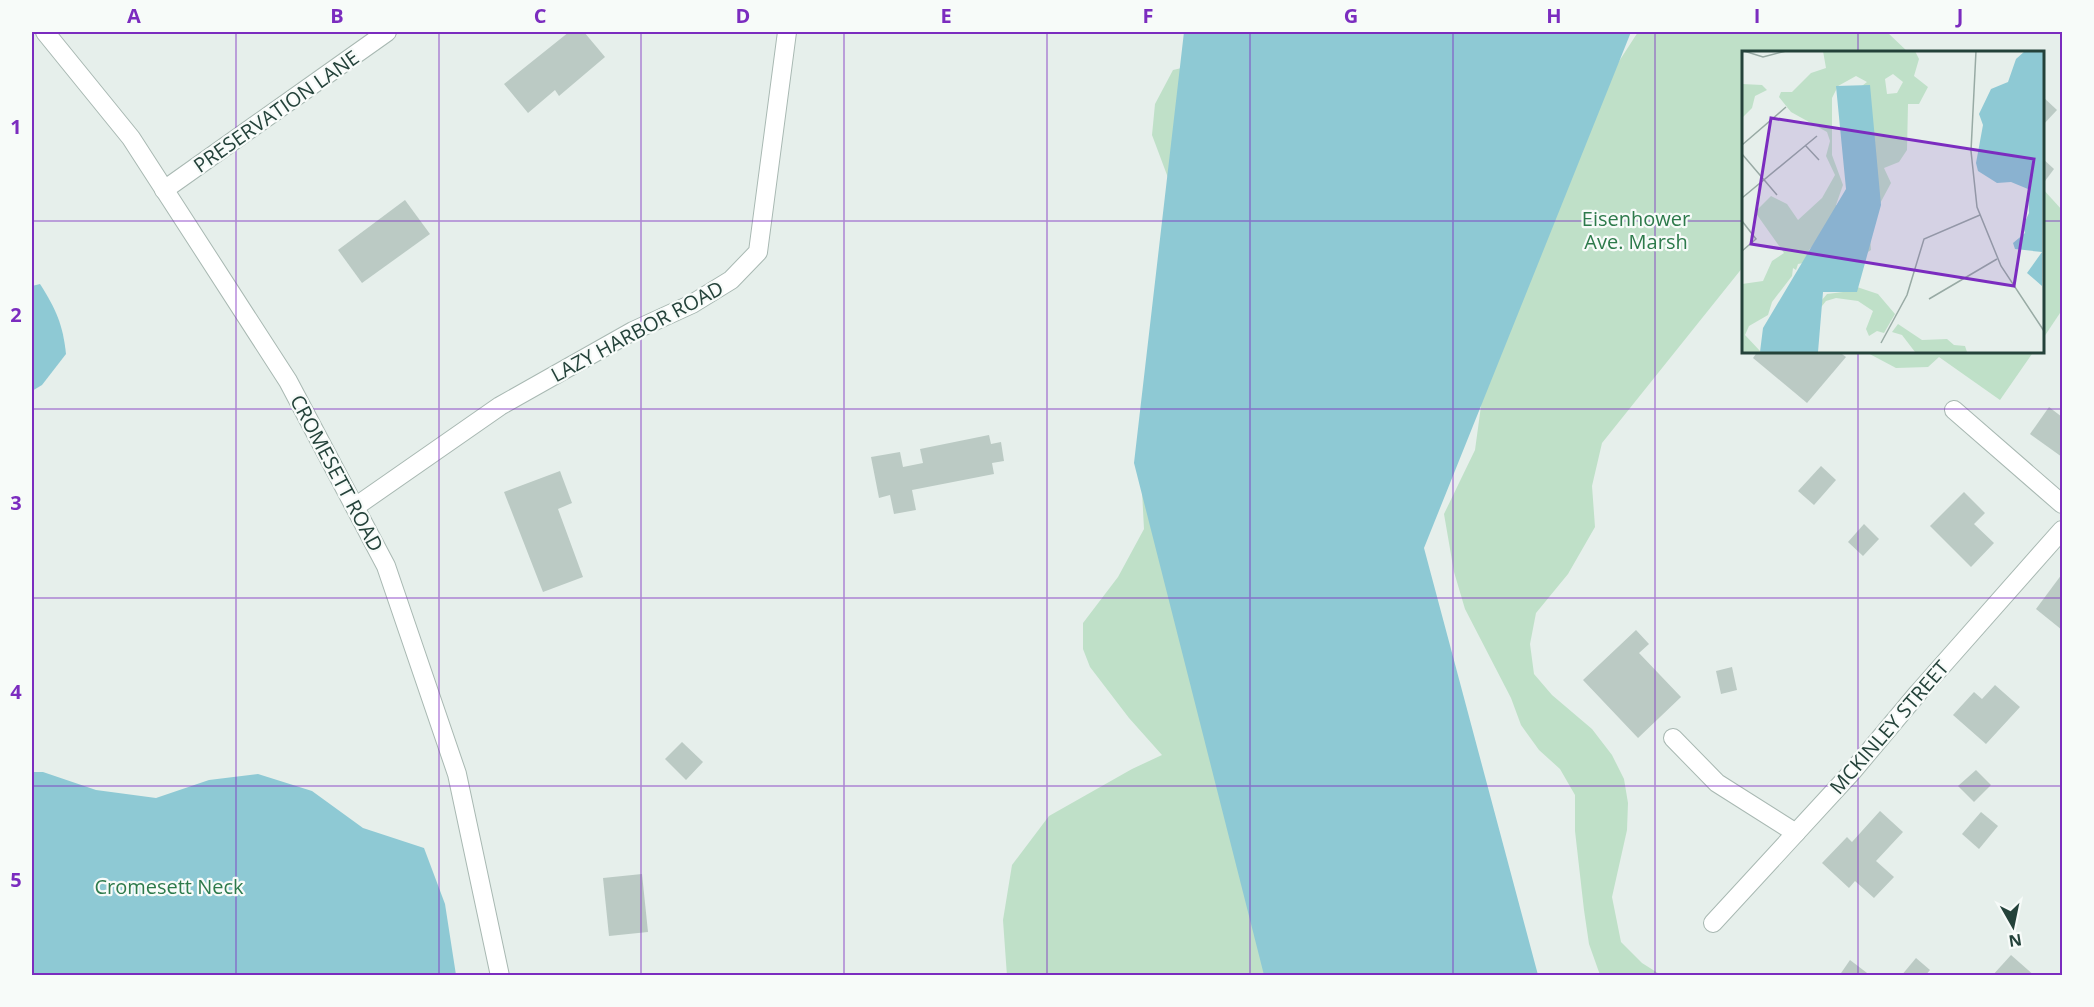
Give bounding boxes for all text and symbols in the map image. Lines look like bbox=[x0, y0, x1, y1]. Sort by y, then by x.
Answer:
text: A bbox=[127, 2, 141, 29]
text: B bbox=[330, 2, 344, 29]
text: C bbox=[534, 2, 547, 29]
text: D bbox=[736, 2, 750, 29]
text: E bbox=[940, 2, 952, 29]
text: F bbox=[1143, 2, 1153, 29]
text: G bbox=[1344, 2, 1358, 29]
text: H bbox=[1546, 2, 1562, 29]
text: I bbox=[1754, 2, 1760, 29]
text: J bbox=[1955, 2, 1963, 29]
street label: PRESERVATION LANE bbox=[188, 44, 364, 178]
inset map bbox=[1742, 51, 2043, 352]
text: 1 bbox=[10, 113, 22, 140]
park label: Eisenhower Ave. Marsh bbox=[1582, 205, 1690, 255]
street label: LAZY HARBOR ROAD bbox=[546, 274, 728, 388]
text: 2 bbox=[10, 301, 22, 328]
street label: CROMESETT ROAD bbox=[284, 390, 390, 556]
text: 3 bbox=[10, 489, 22, 516]
street label: MCKINLEY STREET bbox=[1823, 654, 1955, 800]
text: 4 bbox=[10, 678, 22, 705]
text: 5 bbox=[10, 866, 22, 893]
park label: Cromesett Neck bbox=[94, 873, 244, 900]
north arrow bbox=[1983, 896, 2043, 956]
text: N bbox=[2007, 929, 2023, 953]

